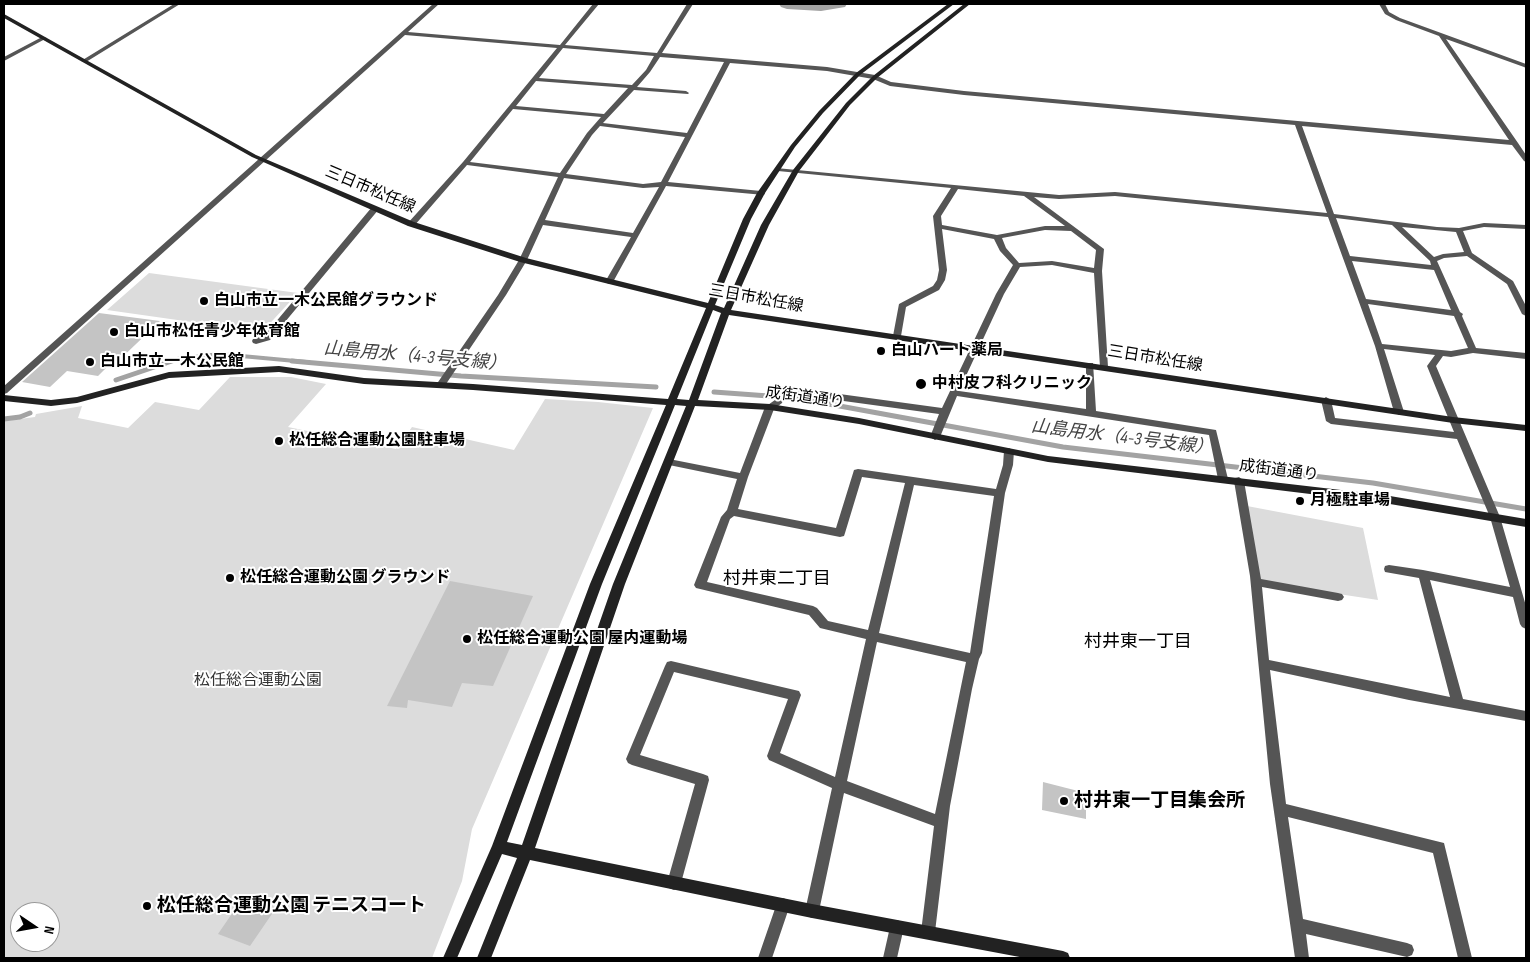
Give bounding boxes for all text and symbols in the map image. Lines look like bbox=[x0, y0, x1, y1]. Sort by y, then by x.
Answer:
street label: 三日市松任線 bbox=[322, 162, 418, 218]
street label: 三日市松任線 bbox=[707, 281, 805, 317]
place label: 白山市立一木公民館グラウンド bbox=[214, 291, 438, 311]
marker: 白山市立一木公民館グラウンド bbox=[198, 295, 210, 307]
place label: 白山市松任青少年体育館 bbox=[124, 322, 300, 342]
marker: 白山市松任青少年体育館 bbox=[108, 326, 120, 338]
water label: 山島用水（4-3号支線） bbox=[323, 338, 507, 376]
place label: 白山ハート薬局 bbox=[891, 341, 1003, 361]
street label: 三日市松任線 bbox=[1106, 342, 1204, 376]
marker: 白山ハート薬局 bbox=[875, 345, 887, 357]
place label: 白山市立一木公民館 bbox=[100, 352, 244, 372]
marker: 白山市立一木公民館 bbox=[84, 356, 96, 368]
place label: 中村皮フ科クリニック bbox=[932, 374, 1092, 394]
marker: 中村皮フ科クリニック bbox=[914, 377, 928, 391]
street label: 成街道通り bbox=[764, 383, 846, 413]
water label: 山島用水（4-3号支線） bbox=[1030, 416, 1214, 460]
place label: 松任総合運動公園駐車場 bbox=[289, 431, 465, 451]
marker: 松任総合運動公園駐車場 bbox=[273, 435, 285, 447]
street label: 成街道通り bbox=[1238, 457, 1320, 485]
place label: 月極駐車場 bbox=[1310, 491, 1390, 511]
marker: 月極駐車場 bbox=[1294, 495, 1306, 507]
place label: 松任総合運動公園 グラウンド bbox=[240, 568, 450, 588]
district label: 村井東二丁目 bbox=[723, 568, 831, 590]
marker: 松任総合運動公園 グラウンド bbox=[224, 572, 236, 584]
place label: 松任総合運動公園 屋内運動場 bbox=[477, 629, 687, 649]
district label: 村井東一丁目 bbox=[1084, 631, 1192, 653]
marker: 松任総合運動公園 屋内運動場 bbox=[461, 633, 473, 645]
park label: 松任総合運動公園 bbox=[194, 671, 322, 691]
place label: 村井東一丁目集会所 bbox=[1074, 790, 1245, 812]
marker: 村井東一丁目集会所 bbox=[1058, 795, 1070, 807]
place label: 松任総合運動公園 テニスコート bbox=[157, 895, 426, 917]
marker: 松任総合運動公園 テニスコート bbox=[141, 900, 153, 912]
north arrow bbox=[10, 902, 60, 952]
text: N bbox=[40, 925, 58, 935]

